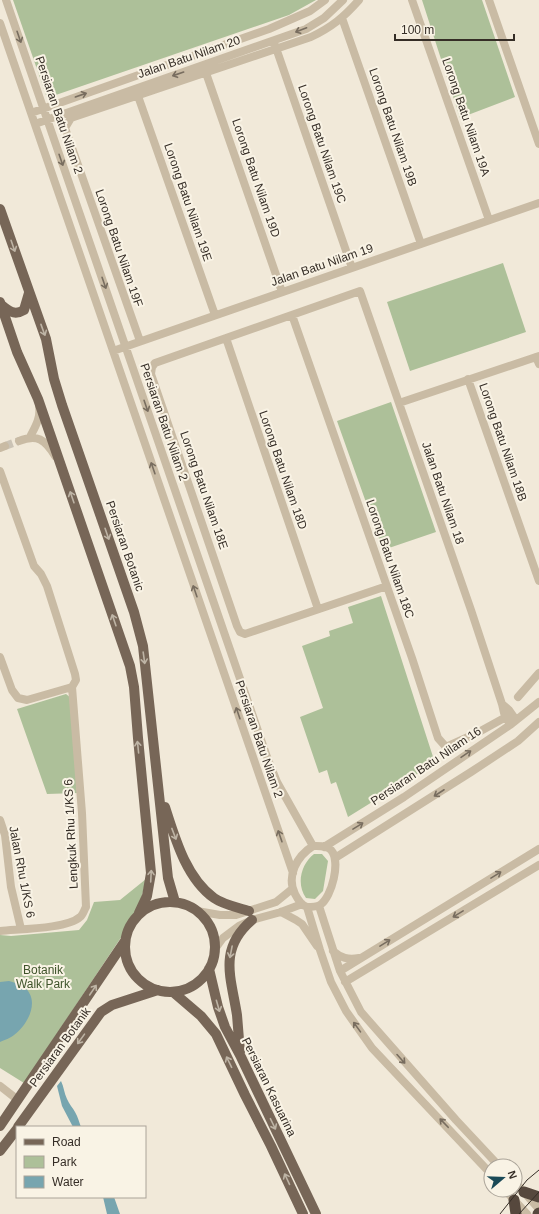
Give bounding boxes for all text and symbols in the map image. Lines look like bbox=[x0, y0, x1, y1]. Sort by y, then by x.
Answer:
scale bar bbox=[395, 16, 514, 42]
text: 100 m bbox=[401, 23, 434, 37]
one-way arrow bbox=[295, 27, 307, 35]
one-way arrow bbox=[16, 30, 23, 43]
street label: Jalan Batu Nilam 20 bbox=[136, 33, 242, 81]
street label: Persiaran Batu Nilam 2 bbox=[32, 54, 86, 176]
street label: Lorong Batu Nilam 19A bbox=[439, 56, 493, 178]
street label: Lorong Batu Nilam 19B bbox=[366, 66, 420, 188]
one-way arrow bbox=[173, 70, 185, 78]
street label: Lorong Batu Nilam 19C bbox=[295, 83, 349, 206]
one-way arrow bbox=[74, 91, 86, 99]
street label: Lorong Batu Nilam 19D bbox=[229, 117, 283, 240]
street label: Lorong Batu Nilam 19E bbox=[161, 141, 215, 263]
one-way arrow bbox=[58, 153, 66, 165]
street label: Lorong Batu Nilam 19F bbox=[92, 187, 146, 309]
one-way arrow bbox=[10, 240, 17, 253]
street label: Jalan Batu Nilam 19 bbox=[269, 241, 375, 289]
one-way arrow bbox=[100, 276, 108, 288]
one-way arrow bbox=[39, 323, 47, 335]
street label: Persiaran Batu Nilam 2 bbox=[137, 361, 191, 483]
street label: Lorong Batu Nilam 18B bbox=[476, 381, 530, 503]
one-way arrow bbox=[142, 399, 150, 411]
street label: Lorong Batu Nilam 18D bbox=[256, 409, 310, 532]
street label: Lorong Batu Nilam 18E bbox=[177, 429, 231, 551]
street label: Jalan Batu Nilam 18 bbox=[419, 440, 467, 546]
one-way arrow bbox=[149, 461, 156, 474]
one-way arrow bbox=[67, 492, 75, 504]
street label: Lorong Batu Nilam 18C bbox=[363, 498, 417, 621]
street label: Persiaran Botanic bbox=[103, 499, 147, 593]
one-way arrow bbox=[103, 527, 111, 539]
one-way arrow bbox=[191, 585, 199, 597]
one-way arrow bbox=[110, 615, 118, 627]
one-way arrow bbox=[140, 651, 148, 664]
street label: Persiaran Batu Nilam 2 bbox=[232, 678, 286, 800]
one-way arrow bbox=[234, 707, 241, 720]
street label: Persiaran Batu Nilam 16 bbox=[368, 724, 484, 808]
one-way arrow bbox=[135, 741, 142, 754]
one-way arrow bbox=[460, 750, 471, 758]
street label: Lengkuk Rhu 1/KS 6 bbox=[61, 778, 81, 889]
one-way arrow bbox=[434, 789, 445, 797]
one-way arrow bbox=[352, 822, 363, 830]
street label: Jalan Rhu 1/KS 6 bbox=[6, 825, 38, 919]
one-way arrow bbox=[171, 828, 179, 840]
one-way arrow bbox=[276, 830, 283, 843]
one-way arrow bbox=[147, 870, 154, 883]
one-way arrow bbox=[490, 871, 502, 879]
one-way arrow bbox=[453, 910, 464, 918]
one-way arrow bbox=[379, 939, 391, 947]
one-way arrow bbox=[227, 945, 235, 958]
park label: Botanik Walk Park bbox=[16, 963, 71, 991]
one-way arrow bbox=[89, 984, 97, 995]
one-way arrow bbox=[215, 1000, 222, 1013]
street label: Persiaran Botanik bbox=[26, 1004, 94, 1089]
one-way arrow bbox=[353, 1021, 361, 1032]
one-way arrow bbox=[77, 1034, 85, 1045]
street label: Persiaran Kasuarina bbox=[239, 1035, 299, 1139]
one-way arrow bbox=[396, 1053, 405, 1064]
one-way arrow bbox=[225, 1057, 232, 1069]
one-way arrow bbox=[270, 1118, 277, 1130]
one-way arrow bbox=[439, 1118, 449, 1128]
legend bbox=[16, 1126, 146, 1198]
text: Road bbox=[52, 1135, 81, 1149]
text: Park bbox=[52, 1155, 78, 1169]
north arrow bbox=[483, 1158, 523, 1198]
text: N bbox=[505, 1169, 519, 1181]
one-way arrow bbox=[283, 1173, 290, 1185]
text: Water bbox=[52, 1175, 84, 1189]

